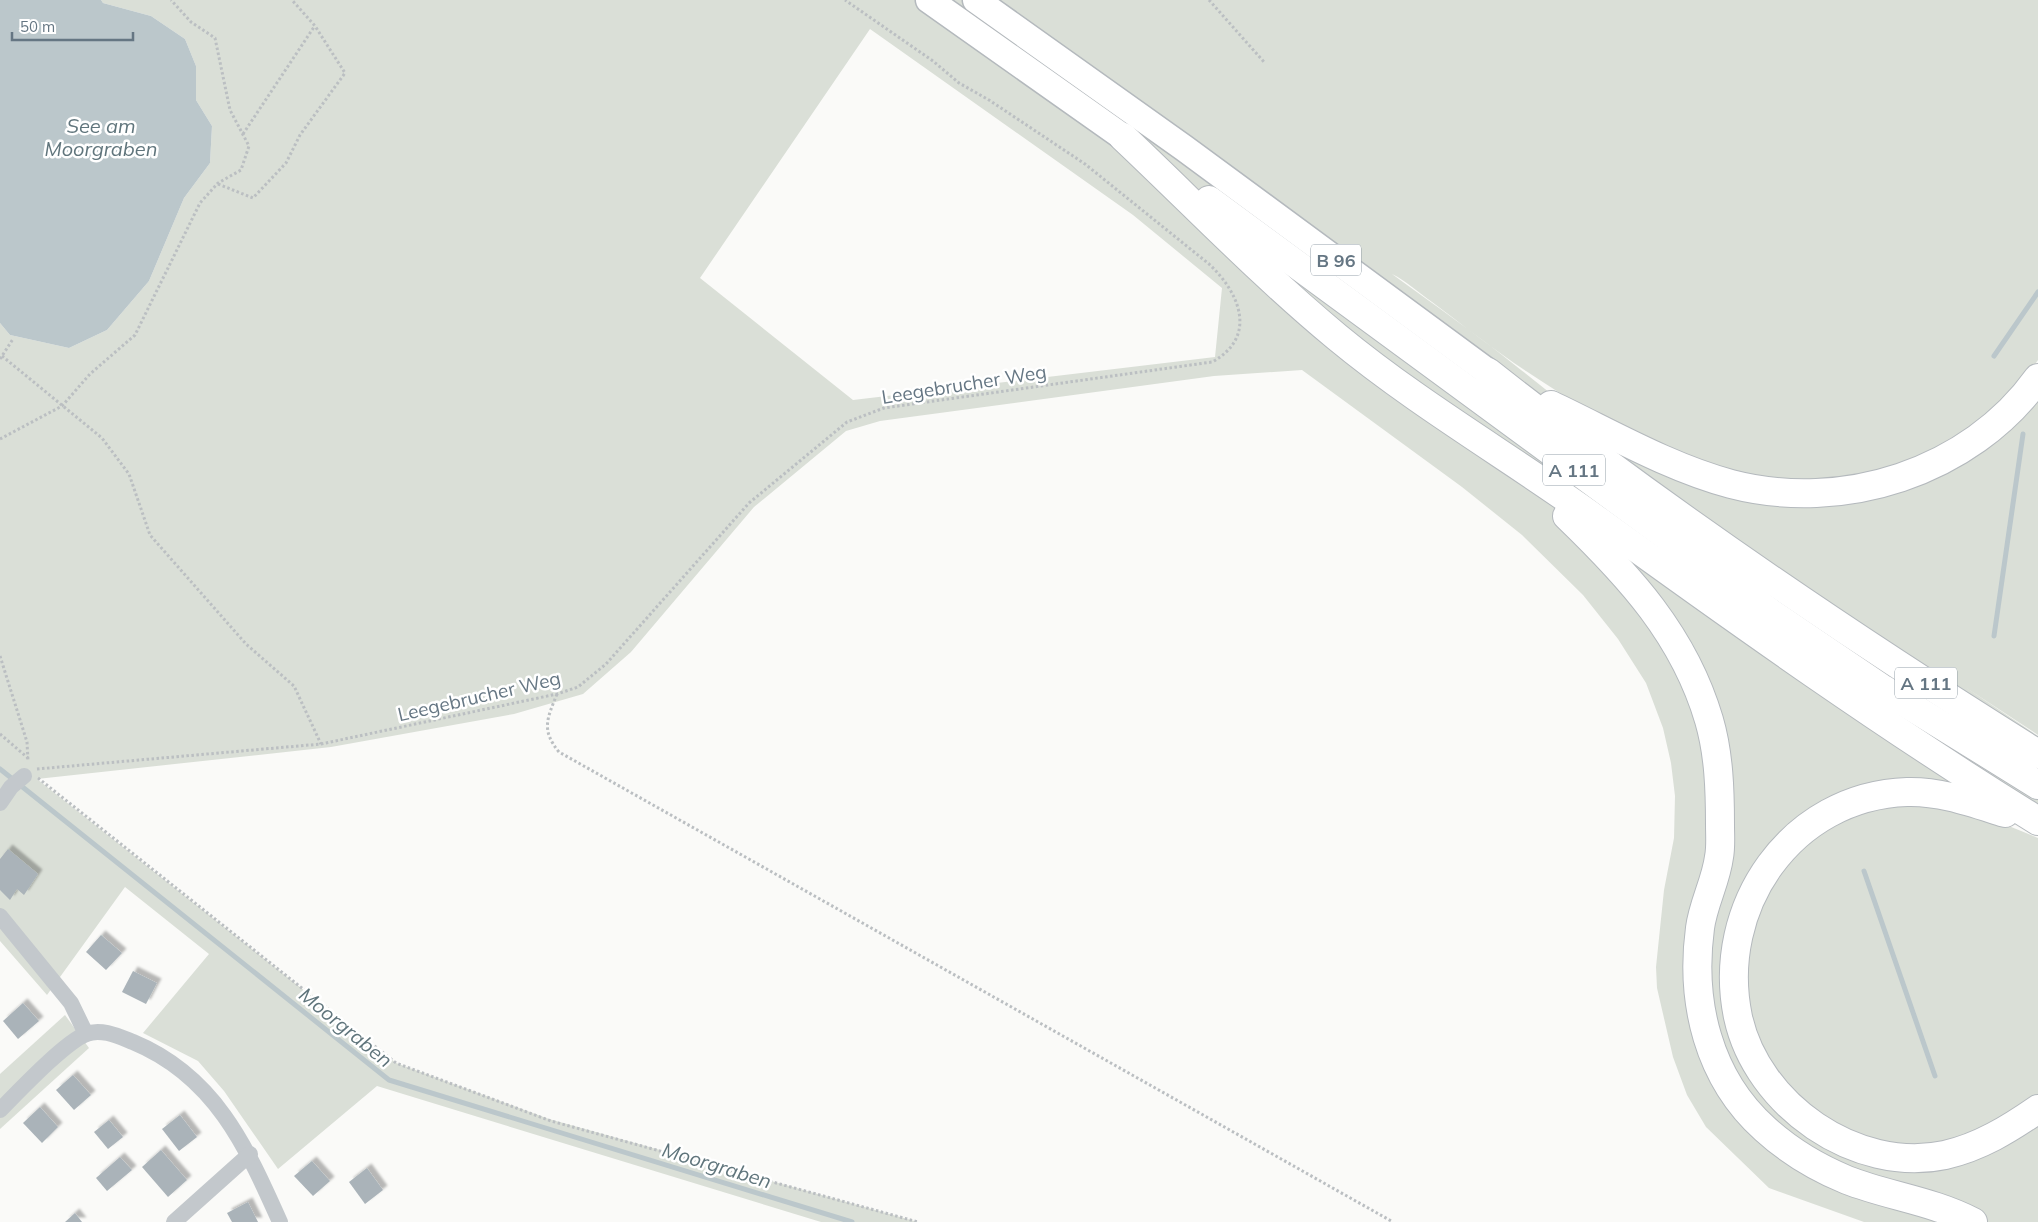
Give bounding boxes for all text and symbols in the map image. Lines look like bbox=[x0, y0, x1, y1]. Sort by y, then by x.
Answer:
scale bar bbox=[12, 10, 134, 42]
text: 50 m bbox=[20, 17, 55, 36]
water label: See am Moorgraben bbox=[45, 113, 157, 161]
road number: B 96 bbox=[1311, 244, 1361, 276]
street label: Leegebrucher Weg bbox=[880, 359, 1048, 409]
road number: A 111 bbox=[1543, 454, 1605, 486]
street label: Leegebrucher Weg bbox=[395, 666, 563, 726]
road number: A 111 bbox=[1895, 668, 1957, 698]
water label: Moorgraben bbox=[294, 982, 398, 1072]
water label: Moorgraben bbox=[659, 1137, 775, 1193]

